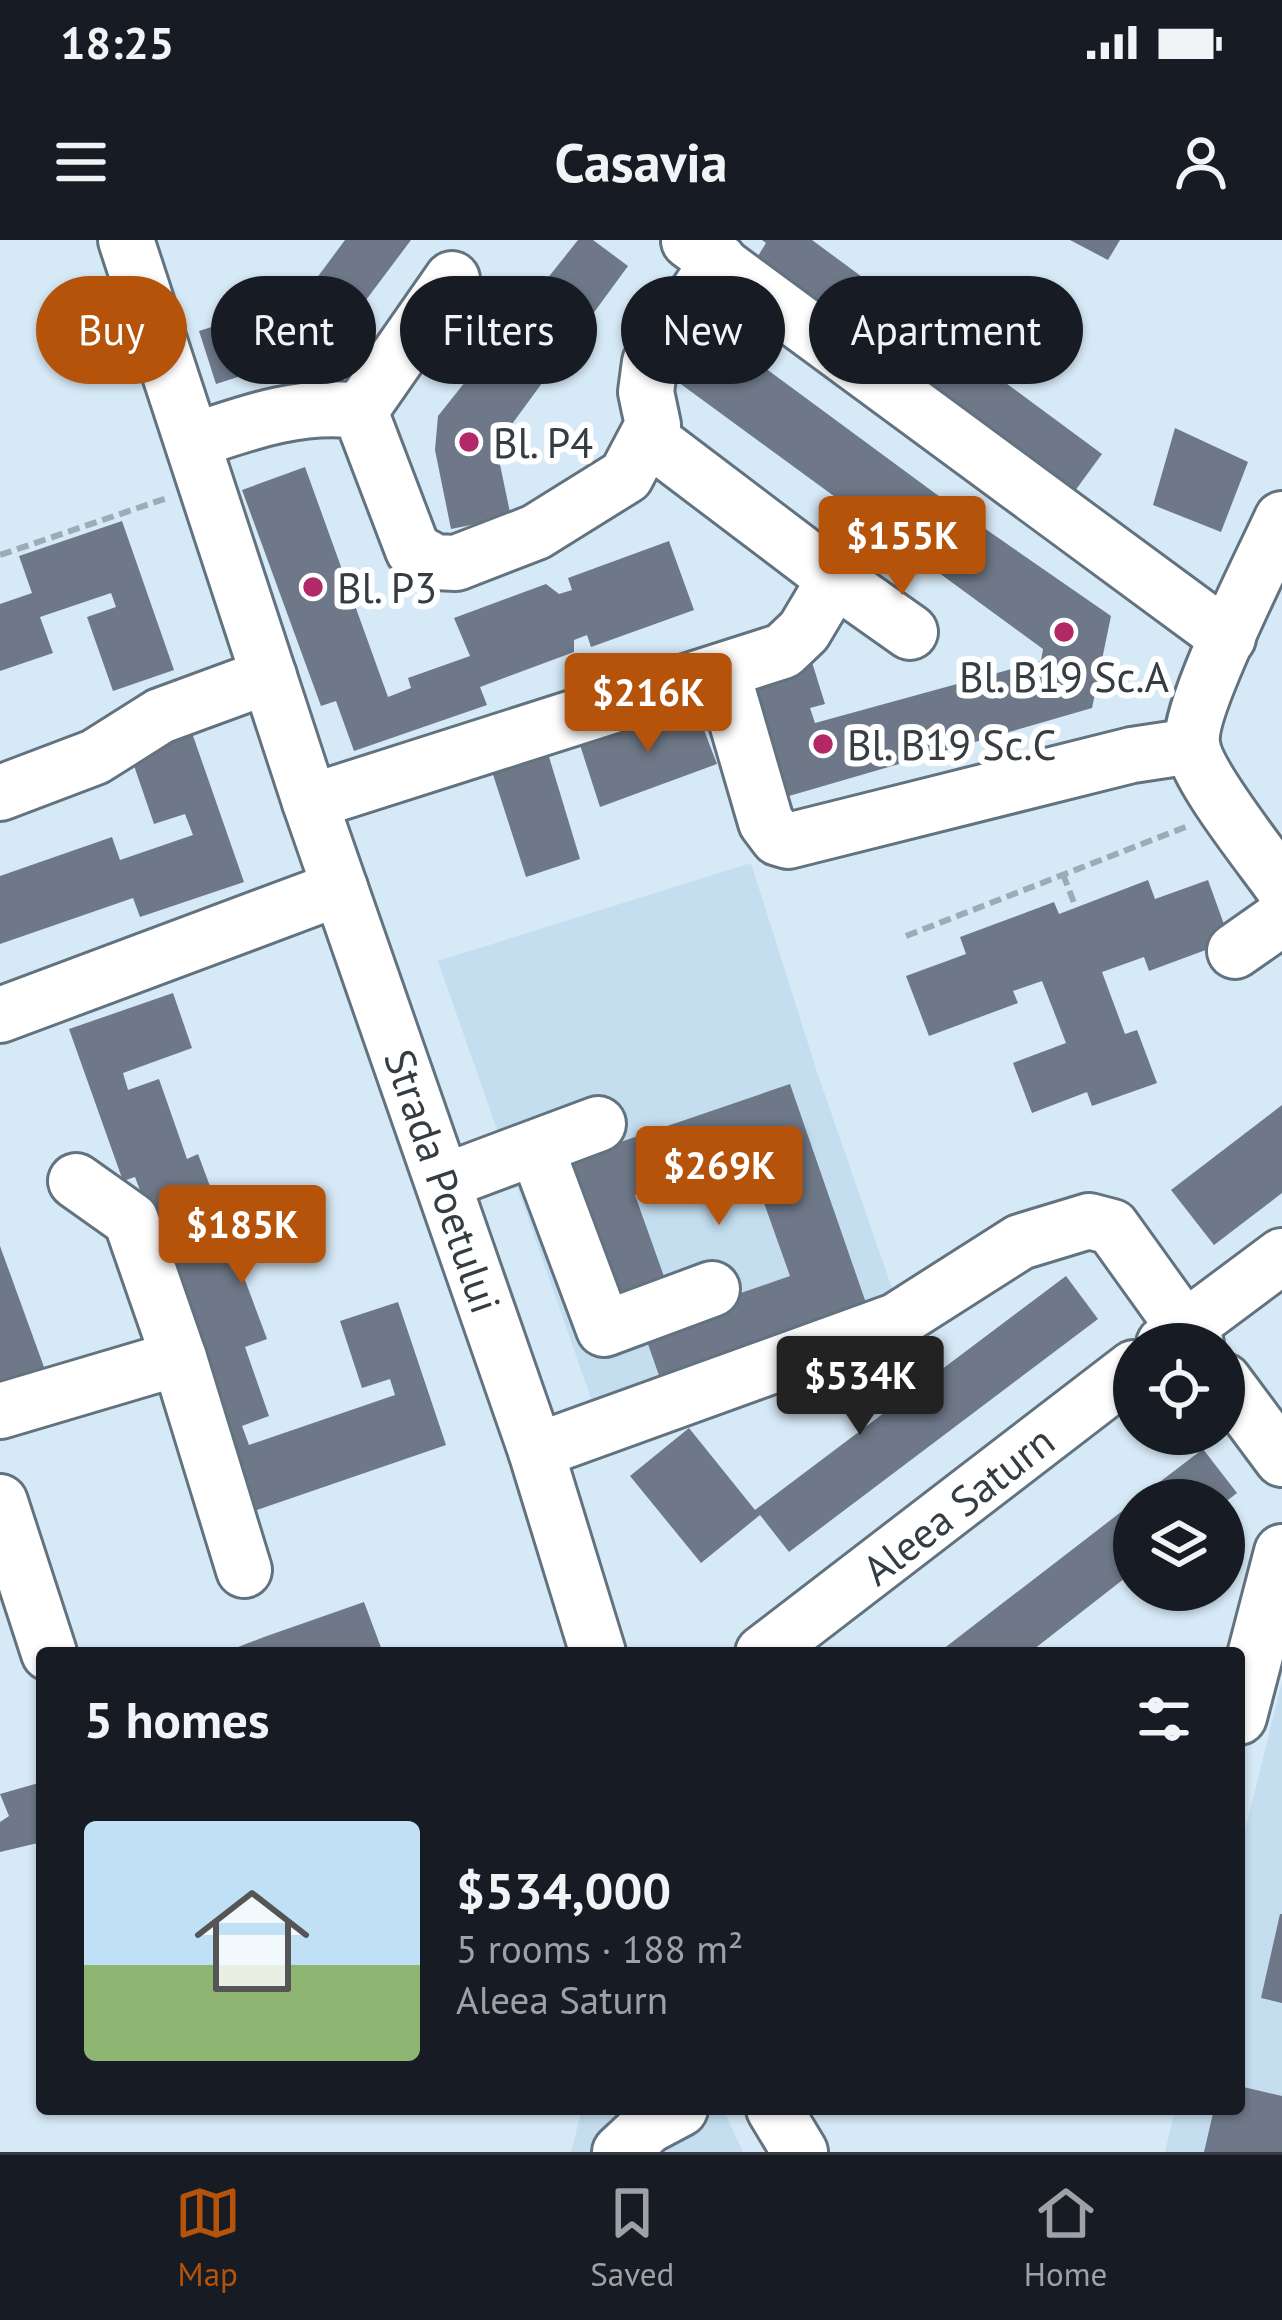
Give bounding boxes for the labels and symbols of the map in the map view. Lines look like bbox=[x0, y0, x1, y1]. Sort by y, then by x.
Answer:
place label: Bl. P4 bbox=[493, 415, 593, 470]
marker: Bl. P4 bbox=[456, 429, 482, 455]
pin: $155K bbox=[818, 496, 986, 598]
place label: Bl. P3 bbox=[337, 560, 437, 615]
marker: Bl. P3 bbox=[300, 574, 326, 600]
marker: Bl. B19 Sc.A bbox=[1051, 619, 1077, 645]
place label: Bl. B19 Sc.A bbox=[959, 649, 1169, 704]
pin: $216K bbox=[564, 653, 732, 755]
place label: Bl. B19 Sc.C bbox=[847, 717, 1056, 772]
marker: Bl. B19 Sc.C bbox=[810, 731, 836, 757]
street label: Strada Poetului bbox=[372, 1042, 514, 1320]
pin: $269K bbox=[635, 1126, 803, 1228]
pin: $185K bbox=[158, 1185, 326, 1287]
pin: $534K bbox=[776, 1336, 944, 1438]
street label: Aleea Saturn bbox=[851, 1413, 1065, 1597]

